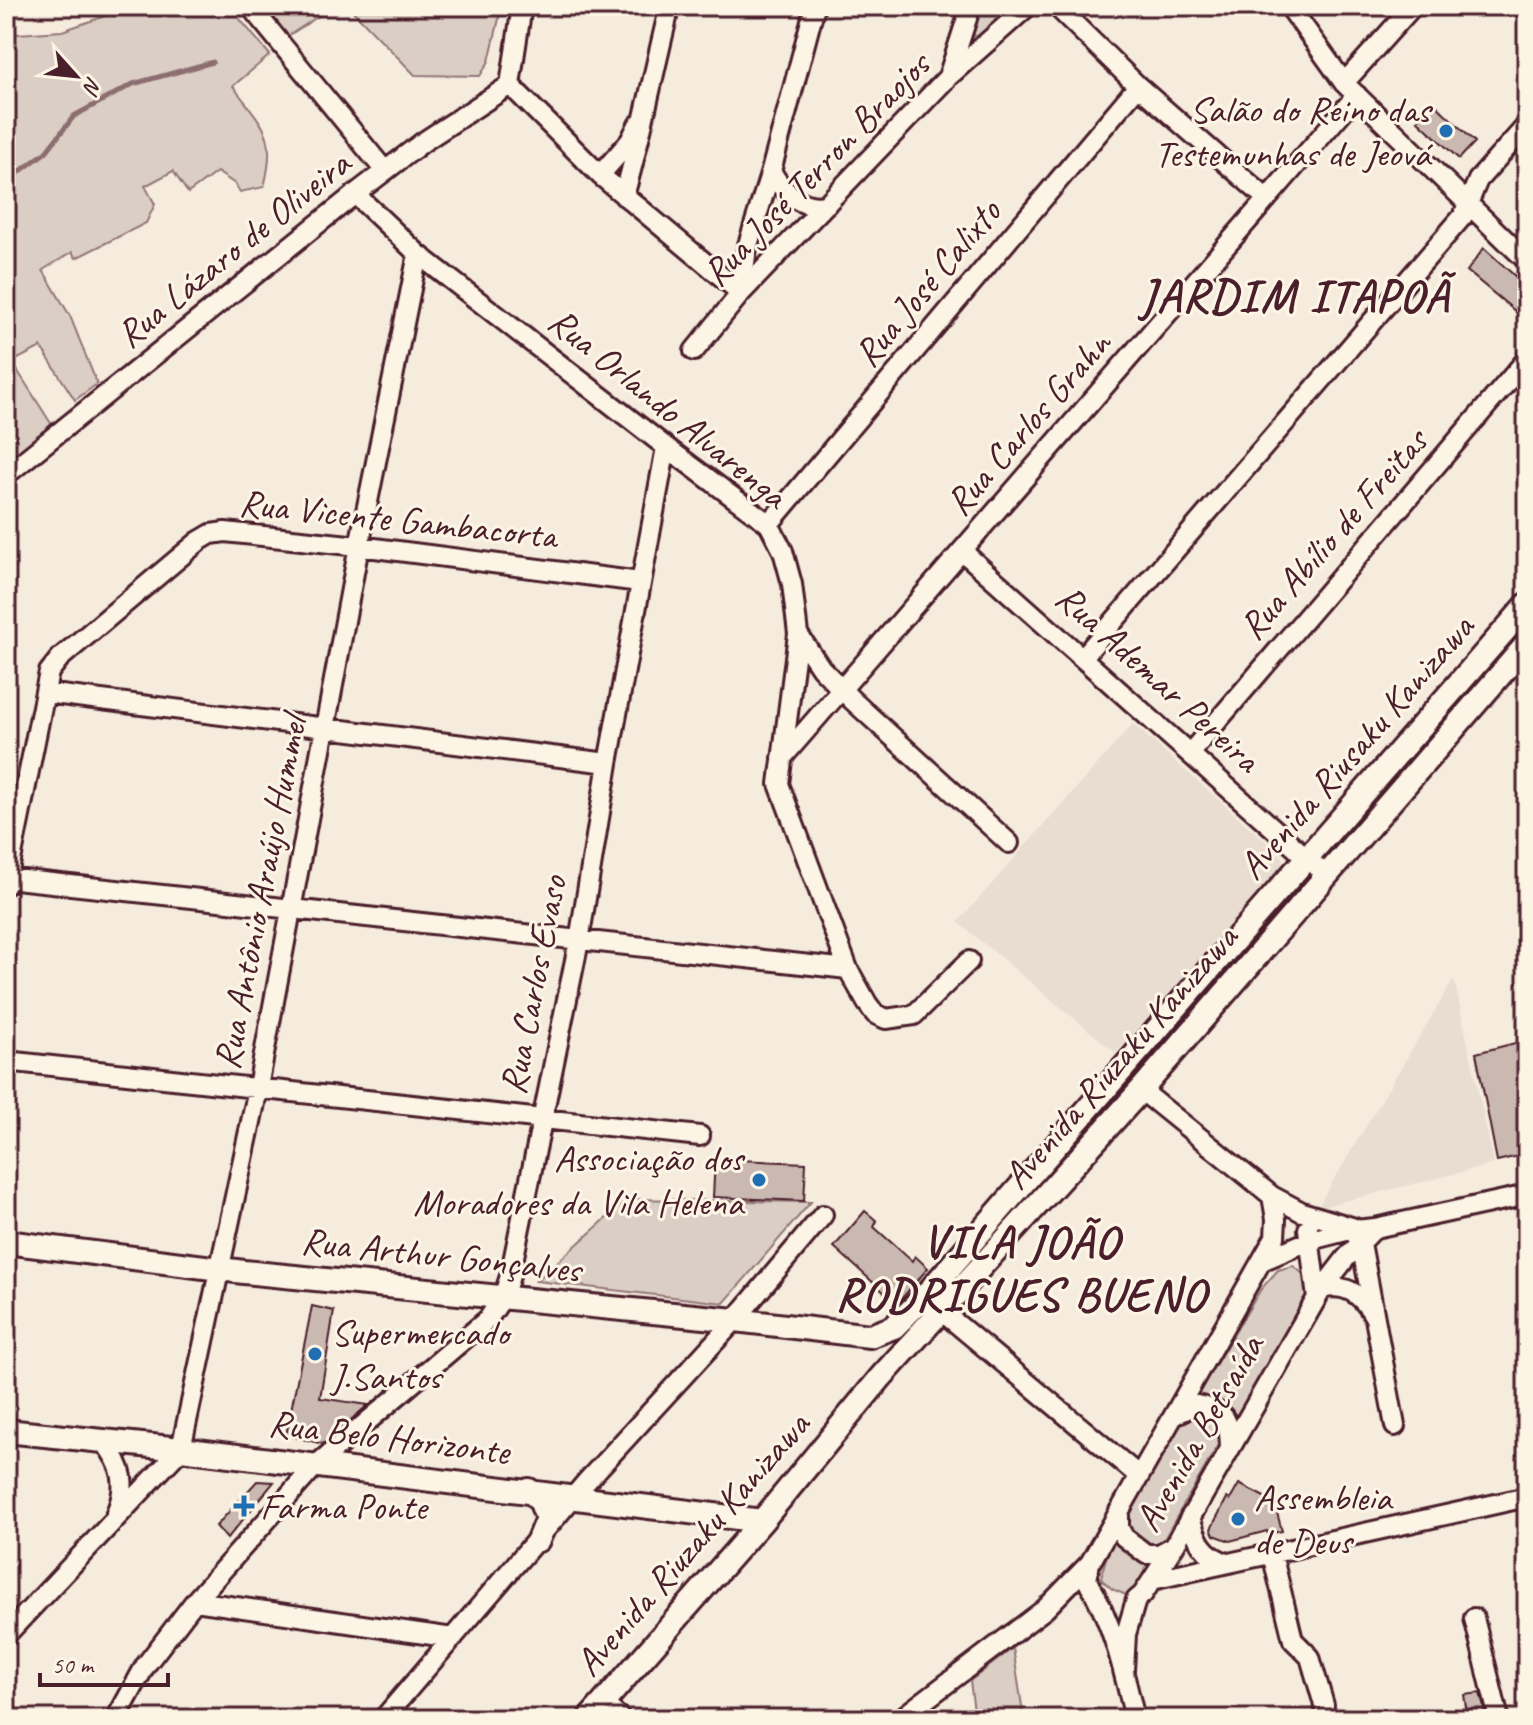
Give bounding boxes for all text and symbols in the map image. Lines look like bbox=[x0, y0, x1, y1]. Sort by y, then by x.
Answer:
north arrow bbox=[36, 36, 116, 116]
street label: Rua José Terron Braojos bbox=[692, 40, 942, 296]
text: N bbox=[76, 72, 108, 100]
place label: Salão do Reino das Testemunhas de Jeová bbox=[1154, 86, 1434, 177]
marker: Salão do Reino das Testemunhas de Jeová bbox=[1437, 122, 1455, 140]
street label: Rua Lázaro de Oliveira bbox=[107, 139, 361, 358]
street label: Rua José Calixto bbox=[843, 188, 1012, 376]
district label: JARDIM ITAPOÃ bbox=[1137, 267, 1457, 325]
street label: Rua Orlando Alvarenga bbox=[539, 297, 799, 520]
street label: Rua Carlos Grahn bbox=[935, 320, 1122, 525]
street label: Rua Abílio de Freitas bbox=[1228, 416, 1440, 649]
street label: Rua Vicente Gambacorta bbox=[237, 479, 562, 559]
street label: Rua Ademar Pereira bbox=[1046, 574, 1272, 784]
street label: Avenida Riusaku Kanizawa bbox=[1228, 603, 1486, 889]
street label: Rua Antônio Araújo Hummel bbox=[203, 706, 318, 1073]
street label: Rua Carlos Evaso bbox=[489, 870, 577, 1098]
street label: Avenida Riuzaku Kanizawa bbox=[992, 913, 1249, 1199]
place label: Associação dos Moradores da Vila Helena bbox=[413, 1135, 746, 1226]
marker: Associação dos Moradores da Vila Helena bbox=[750, 1171, 768, 1189]
district label: VILA JOÃO RODRIGUES BUENO bbox=[835, 1213, 1210, 1324]
street label: Rua Arthur Gonçalves bbox=[299, 1217, 586, 1293]
place label: Supermercado J.Santos bbox=[329, 1309, 512, 1400]
street label: Avenida Betsaída bbox=[1124, 1324, 1275, 1540]
marker: Supermercado J.Santos bbox=[306, 1345, 324, 1363]
street label: Rua Belo Horizonte bbox=[266, 1399, 514, 1475]
street label: Avenida Riuzaku Kanizawa bbox=[564, 1400, 821, 1686]
place label: Assembleia de Deus bbox=[1254, 1474, 1394, 1565]
place label: Farma Ponte bbox=[260, 1483, 429, 1530]
marker: Farma Ponte bbox=[235, 1497, 253, 1515]
marker: Assembleia de Deus bbox=[1229, 1510, 1247, 1528]
scale bar bbox=[40, 1637, 168, 1687]
text: 50 m bbox=[52, 1650, 95, 1680]

